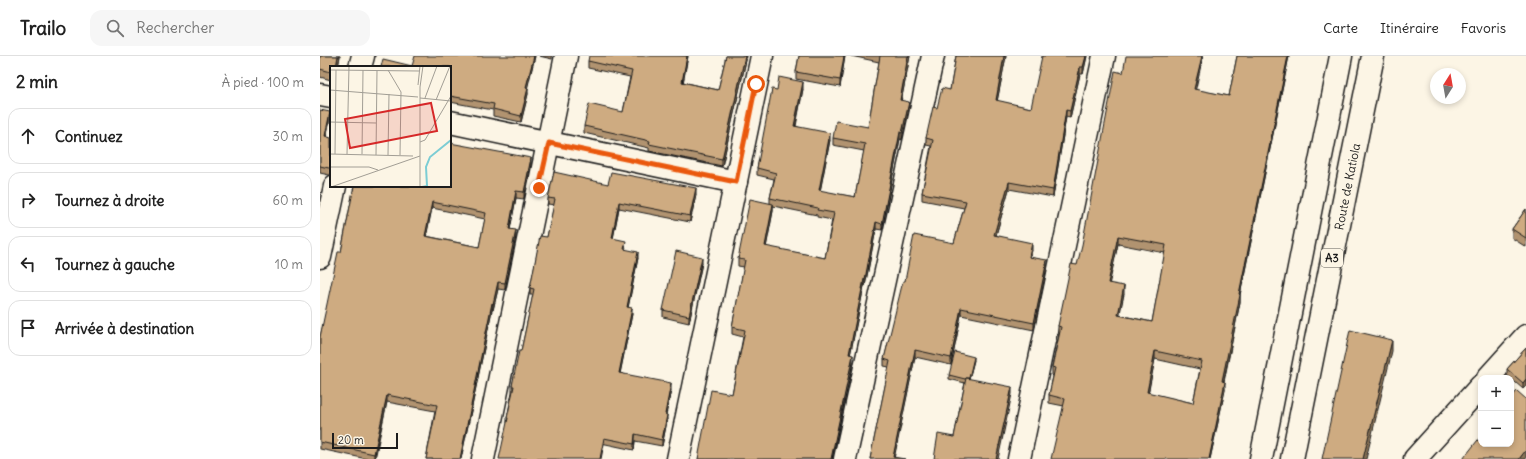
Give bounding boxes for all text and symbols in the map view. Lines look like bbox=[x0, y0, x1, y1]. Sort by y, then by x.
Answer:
search box bbox=[90, 10, 370, 46]
text: Trailo bbox=[20, 16, 66, 40]
icon: search bbox=[104, 17, 126, 39]
text: Rechercher bbox=[136, 18, 214, 37]
text: Carte bbox=[1323, 19, 1358, 37]
text: Itinéraire bbox=[1380, 19, 1439, 37]
text: Favoris bbox=[1461, 19, 1506, 37]
inset map bbox=[330, 66, 451, 187]
north arrow bbox=[1430, 68, 1466, 104]
text: 2 min bbox=[16, 71, 58, 93]
text: À pied · 100 m bbox=[222, 74, 304, 91]
route start bbox=[747, 75, 765, 93]
icon: ahead bbox=[17, 125, 39, 147]
text: Continuez bbox=[55, 127, 123, 146]
text: 30 m bbox=[273, 128, 303, 145]
street label: Route de Katiola bbox=[1331, 142, 1363, 231]
route end bbox=[530, 179, 548, 197]
icon: right bbox=[17, 189, 39, 211]
text: Tournez à droite bbox=[55, 191, 164, 210]
text: 60 m bbox=[272, 192, 303, 209]
road number: A3 bbox=[1321, 249, 1343, 267]
icon: left bbox=[17, 253, 39, 275]
text: Tournez à gauche bbox=[55, 255, 175, 274]
text: 10 m bbox=[275, 256, 303, 273]
icon: arrive bbox=[17, 317, 39, 339]
text: Arrivée à destination bbox=[55, 319, 194, 338]
map controls bbox=[1478, 375, 1514, 447]
button: + bbox=[1478, 375, 1514, 411]
button: − bbox=[1478, 411, 1514, 447]
scale bar bbox=[332, 431, 398, 450]
text: 20 m bbox=[338, 433, 364, 447]

